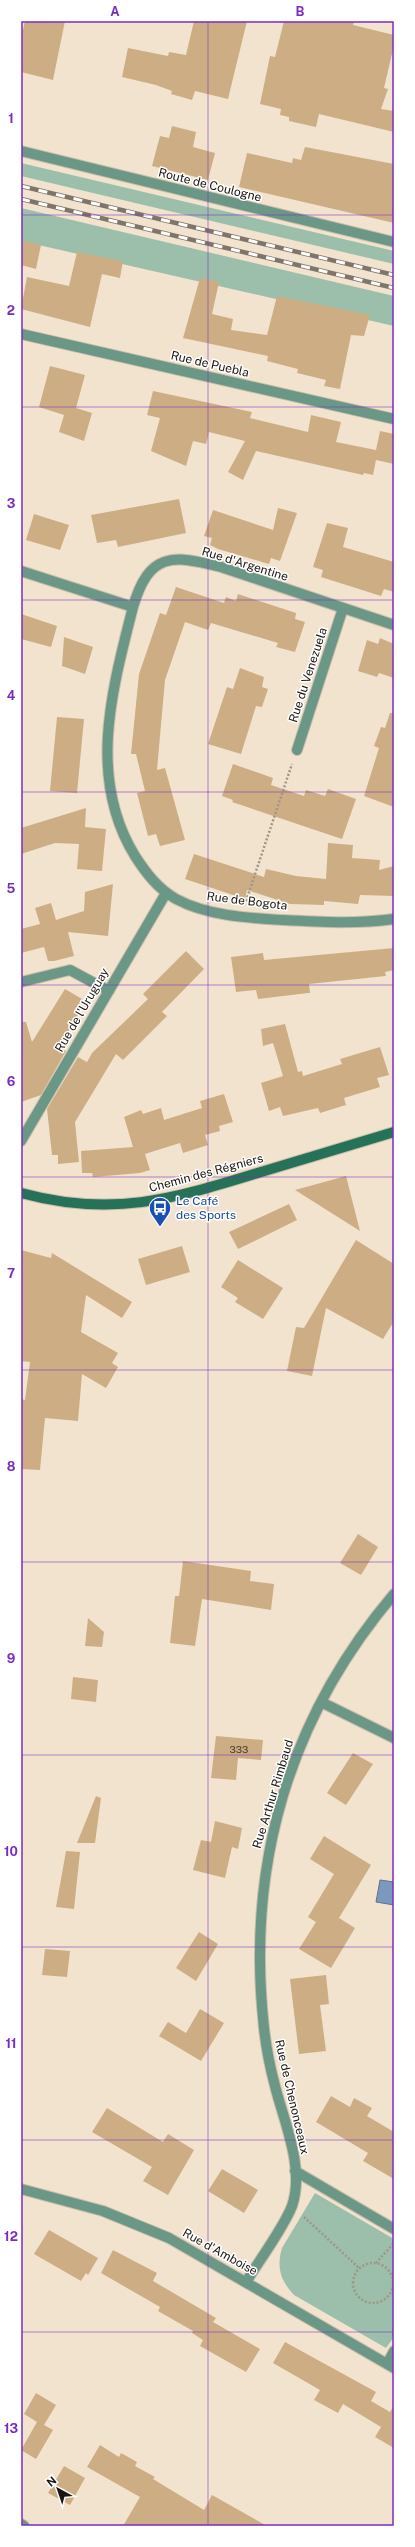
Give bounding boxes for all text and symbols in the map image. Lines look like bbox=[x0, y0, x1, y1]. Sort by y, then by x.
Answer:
text: A bbox=[110, 4, 120, 19]
text: B bbox=[296, 4, 305, 19]
text: 1 bbox=[8, 111, 14, 126]
street label: Route de Coulogne bbox=[157, 165, 263, 205]
text: 2 bbox=[7, 303, 15, 318]
street label: Rue de Puebla bbox=[169, 348, 251, 380]
text: 3 bbox=[7, 496, 16, 511]
street label: Rue d'Argentine bbox=[200, 544, 290, 584]
street label: Rue du Venezuela bbox=[286, 626, 330, 724]
text: 4 bbox=[7, 688, 16, 703]
text: 5 bbox=[7, 881, 16, 896]
street label: Rue de Bogota bbox=[206, 889, 288, 913]
street label: Rue de l'Uruguay bbox=[52, 965, 112, 1054]
text: 6 bbox=[7, 1074, 16, 1089]
street label: Chemin des Régniers bbox=[147, 1151, 265, 1195]
place label: Le Café des Sports bbox=[176, 1194, 236, 1222]
bus stop icon: Le Café des Sports bbox=[147, 1195, 173, 1228]
text: 7 bbox=[7, 1266, 15, 1281]
text: 8 bbox=[7, 1459, 16, 1474]
text: 9 bbox=[7, 1651, 15, 1666]
street label: Rue Arthur Rimbaud bbox=[250, 1738, 296, 1850]
house number: 333 bbox=[230, 1743, 248, 1755]
text: 10 bbox=[4, 1844, 18, 1859]
text: 11 bbox=[5, 2036, 17, 2051]
street label: Rue de Chenonceaux bbox=[272, 2038, 312, 2156]
street label: Rue d'Amboise bbox=[180, 2226, 260, 2278]
text: 12 bbox=[4, 2229, 18, 2244]
text: 13 bbox=[4, 2421, 18, 2436]
north arrow bbox=[38, 2469, 78, 2509]
text: N bbox=[44, 2474, 59, 2489]

